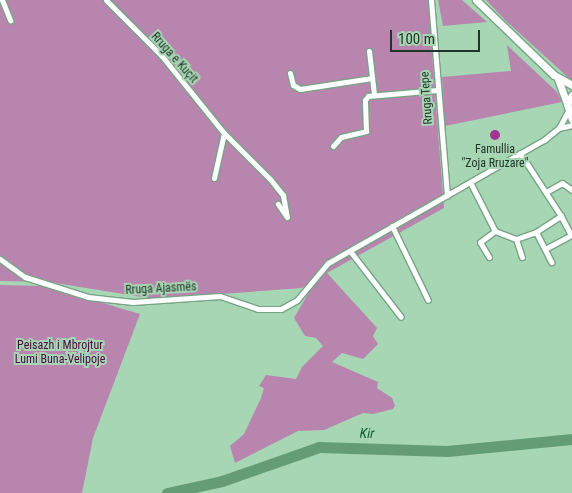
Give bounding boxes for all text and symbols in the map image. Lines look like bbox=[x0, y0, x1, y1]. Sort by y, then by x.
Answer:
scale bar bbox=[392, 20, 482, 52]
street label: Rruga e Kuçit bbox=[148, 30, 200, 86]
text: 100 m bbox=[398, 30, 435, 48]
street label: Rruga Tepe bbox=[418, 71, 436, 125]
marker: Famullia "Zoja Rruzare" bbox=[489, 129, 501, 141]
place label: Famullia "Zoja Rruzare" bbox=[462, 143, 528, 171]
street label: Rruga Ajasmës bbox=[125, 280, 197, 298]
park label: Peisazh i Mbrojtur Lumi Buna-Velipoje bbox=[15, 339, 105, 367]
water label: Kir bbox=[359, 424, 375, 442]

